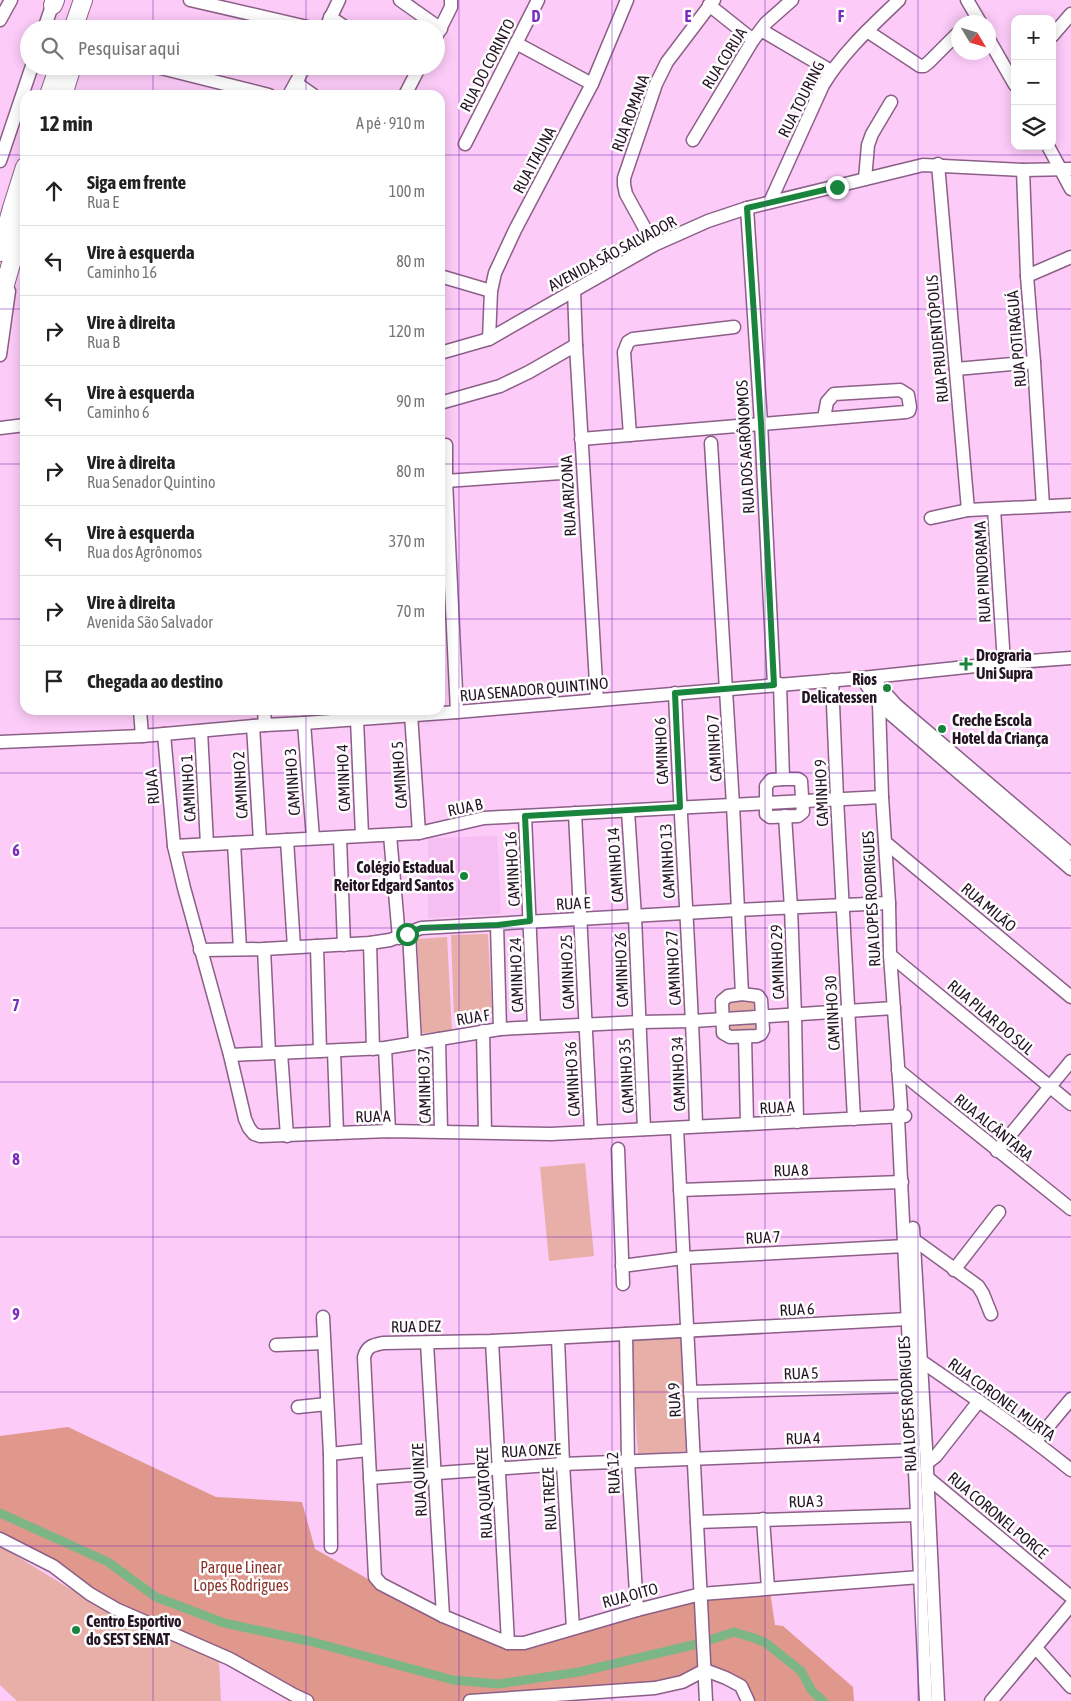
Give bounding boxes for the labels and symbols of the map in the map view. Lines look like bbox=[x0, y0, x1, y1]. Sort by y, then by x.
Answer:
text: D bbox=[532, 7, 541, 25]
text: E bbox=[685, 7, 692, 25]
text: F bbox=[838, 7, 845, 25]
north arrow bbox=[951, 15, 996, 60]
street label: RUA DO CORINTO bbox=[456, 16, 518, 114]
street label: RUA CORIJA bbox=[698, 24, 750, 92]
street label: RUA TOURING bbox=[774, 58, 828, 140]
street label: RUA ROMANA bbox=[608, 72, 652, 154]
street label: RUA ITAUNA bbox=[509, 124, 559, 196]
route end bbox=[826, 176, 849, 199]
street label: AVENIDA SÃO SALVADOR bbox=[545, 212, 679, 294]
street label: RUA PRUDENTÔPOLIS bbox=[922, 274, 952, 404]
street label: RUA POTIRAGUÁ bbox=[1003, 290, 1029, 388]
street label: RUA DOS AGRÔNOMOS bbox=[732, 379, 757, 514]
street label: RUA ARIZONA bbox=[557, 455, 579, 537]
street label: RUA PINDORAMA bbox=[970, 521, 994, 623]
place label: Drograria Uni Supra bbox=[976, 646, 1033, 682]
marker: Drograria Uni Supra bbox=[960, 658, 972, 670]
place label: Rios Delicatessen bbox=[801, 670, 877, 706]
street label: RUA SENADOR QUINTINO bbox=[459, 674, 609, 704]
marker: Rios Delicatessen bbox=[881, 682, 893, 694]
place label: Creche Escola Hotel da Criança bbox=[952, 711, 1048, 747]
street label: CAMINHO 7 bbox=[703, 714, 725, 782]
street label: CAMINHO 6 bbox=[651, 717, 671, 785]
marker: Creche Escola Hotel da Criança bbox=[936, 723, 948, 735]
street label: CAMINHO 5 bbox=[388, 741, 410, 809]
street label: CAMINHO 4 bbox=[333, 744, 353, 812]
street label: CAMINHO 3 bbox=[281, 748, 303, 816]
street label: CAMINHO 2 bbox=[229, 751, 251, 819]
street label: CAMINHO 1 bbox=[177, 754, 199, 822]
street label: CAMINHO 9 bbox=[811, 759, 831, 827]
street label: RUA A bbox=[141, 768, 163, 805]
street label: RUA B bbox=[446, 794, 484, 819]
street label: CAMINHO 13 bbox=[656, 823, 678, 899]
street label: CAMINHO 14 bbox=[603, 827, 627, 903]
street label: RUA LOPES RODRIGUES bbox=[858, 830, 884, 967]
street label: CAMINHO 16 bbox=[501, 831, 523, 907]
text: 6 bbox=[12, 841, 20, 859]
place label: Colégio Estadual Reitor Edgard Santos bbox=[334, 858, 455, 894]
marker: Colégio Estadual Reitor Edgard Santos bbox=[458, 870, 470, 882]
street label: RUA MILÃO bbox=[958, 879, 1020, 935]
street label: RUA E bbox=[555, 893, 591, 913]
route start bbox=[396, 923, 419, 946]
street label: CAMINHO 29 bbox=[767, 924, 787, 1000]
street label: CAMINHO 27 bbox=[662, 930, 684, 1006]
street label: CAMINHO 26 bbox=[611, 932, 631, 1008]
street label: CAMINHO 25 bbox=[557, 934, 577, 1010]
street label: CAMINHO 24 bbox=[506, 937, 526, 1013]
street label: CAMINHO 30 bbox=[821, 975, 843, 1051]
street label: RUA PILAR DO SUL bbox=[944, 976, 1038, 1059]
text: 7 bbox=[12, 996, 20, 1014]
street label: RUA F bbox=[455, 1005, 492, 1029]
street label: CAMINHO 34 bbox=[668, 1036, 688, 1112]
street label: CAMINHO 35 bbox=[615, 1038, 637, 1114]
street label: CAMINHO 36 bbox=[561, 1041, 583, 1117]
street label: CAMINHO 37 bbox=[414, 1048, 434, 1124]
street label: RUA ALCÂNTARA bbox=[951, 1090, 1037, 1164]
street label: RUA A bbox=[759, 1097, 795, 1117]
street label: RUA A bbox=[355, 1106, 391, 1126]
text: 8 bbox=[12, 1150, 20, 1168]
street label: RUA 8 bbox=[773, 1160, 809, 1180]
street label: RUA 7 bbox=[745, 1227, 781, 1247]
street label: RUA 6 bbox=[779, 1299, 815, 1319]
text: 9 bbox=[12, 1305, 20, 1323]
street label: RUA DEZ bbox=[391, 1317, 441, 1335]
street label: RUA LOPES RODRIGUES bbox=[894, 1335, 920, 1472]
street label: RUA CORONEL MURTA bbox=[945, 1354, 1059, 1444]
street label: RUA 5 bbox=[783, 1363, 819, 1383]
street label: RUA 9 bbox=[664, 1382, 684, 1418]
street label: RUA 4 bbox=[785, 1428, 821, 1448]
street label: RUA ONZE bbox=[500, 1439, 562, 1461]
street label: RUA QUINZE bbox=[408, 1443, 430, 1517]
street label: RUA QUATORZE bbox=[473, 1447, 495, 1539]
street label: RUA 12 bbox=[603, 1451, 623, 1495]
street label: RUA TREZE bbox=[538, 1467, 560, 1531]
street label: RUA CORONEL PORCE bbox=[945, 1468, 1052, 1562]
street label: RUA 3 bbox=[788, 1491, 824, 1511]
park label: Parque Linear Lopes Rodrigues bbox=[193, 1558, 289, 1595]
street label: RUA OITO bbox=[600, 1579, 660, 1611]
place label: Centro Esportivo do SEST SENAT bbox=[86, 1612, 182, 1648]
marker: Centro Esportivo do SEST SENAT bbox=[70, 1624, 82, 1636]

